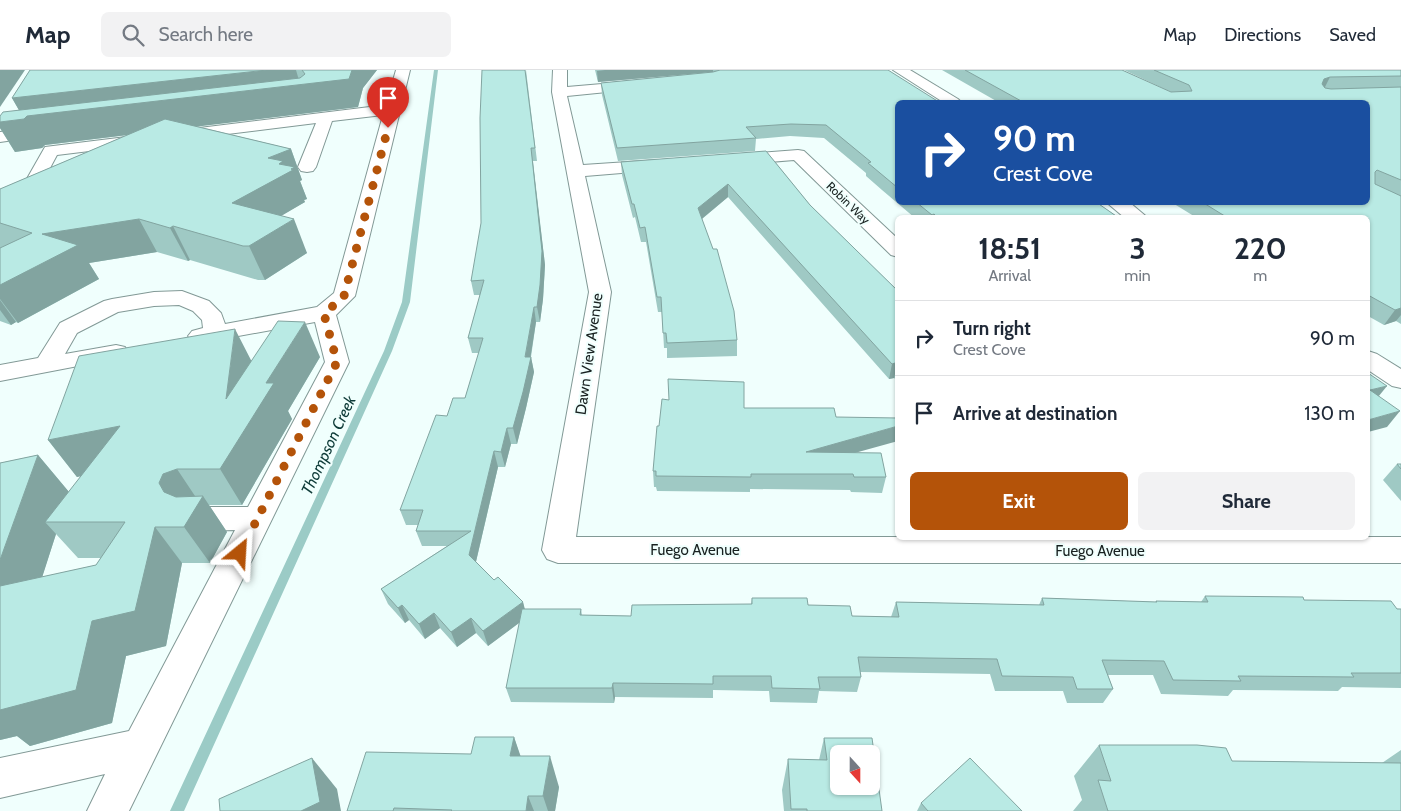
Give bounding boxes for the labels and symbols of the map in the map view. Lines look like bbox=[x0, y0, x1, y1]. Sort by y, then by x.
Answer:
pin bbox=[367, 77, 409, 128]
street label: Robin Way bbox=[823, 178, 873, 227]
street label: Dawn View Avenue bbox=[572, 292, 607, 416]
water label: Thompson Creek bbox=[297, 392, 360, 498]
position arrow bbox=[213, 526, 265, 578]
street label: Fuego Avenue bbox=[650, 541, 740, 559]
street label: Fuego Avenue bbox=[1055, 542, 1145, 560]
north arrow bbox=[830, 745, 880, 795]

